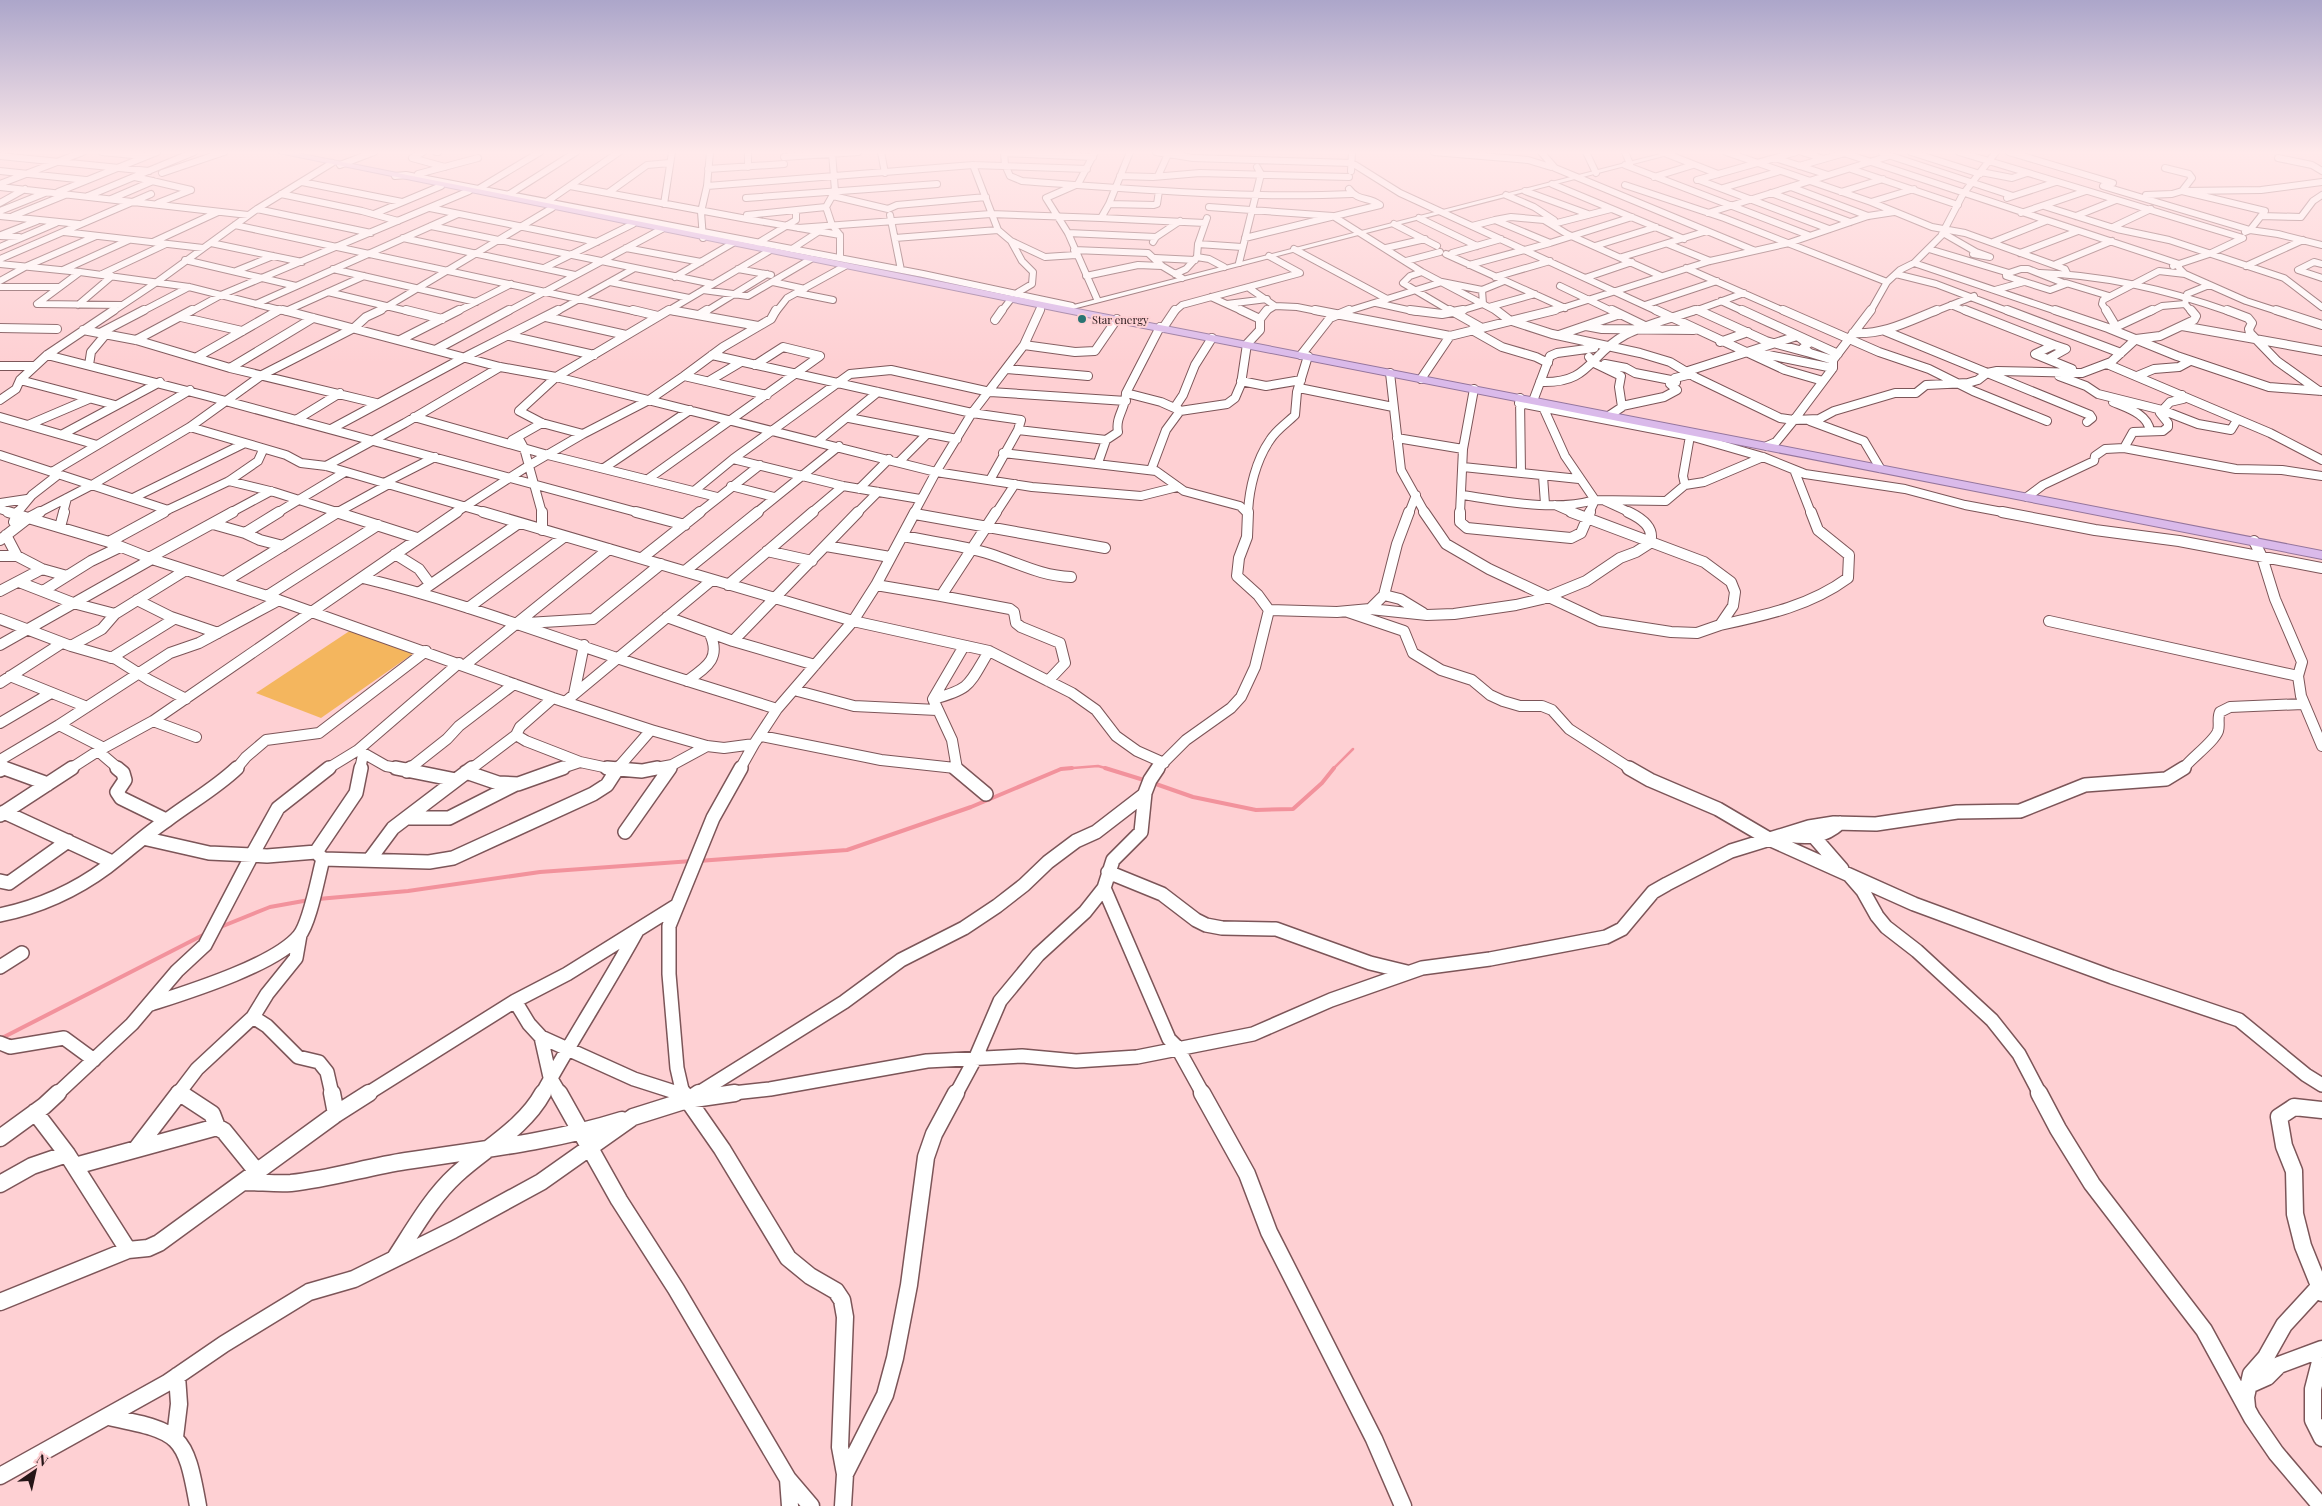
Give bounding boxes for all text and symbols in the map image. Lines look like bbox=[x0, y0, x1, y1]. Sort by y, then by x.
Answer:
place label: Star energy bbox=[1092, 312, 1149, 327]
marker: Star energy bbox=[1076, 313, 1088, 325]
north arrow bbox=[10, 1446, 60, 1496]
text: N bbox=[33, 1449, 52, 1471]

